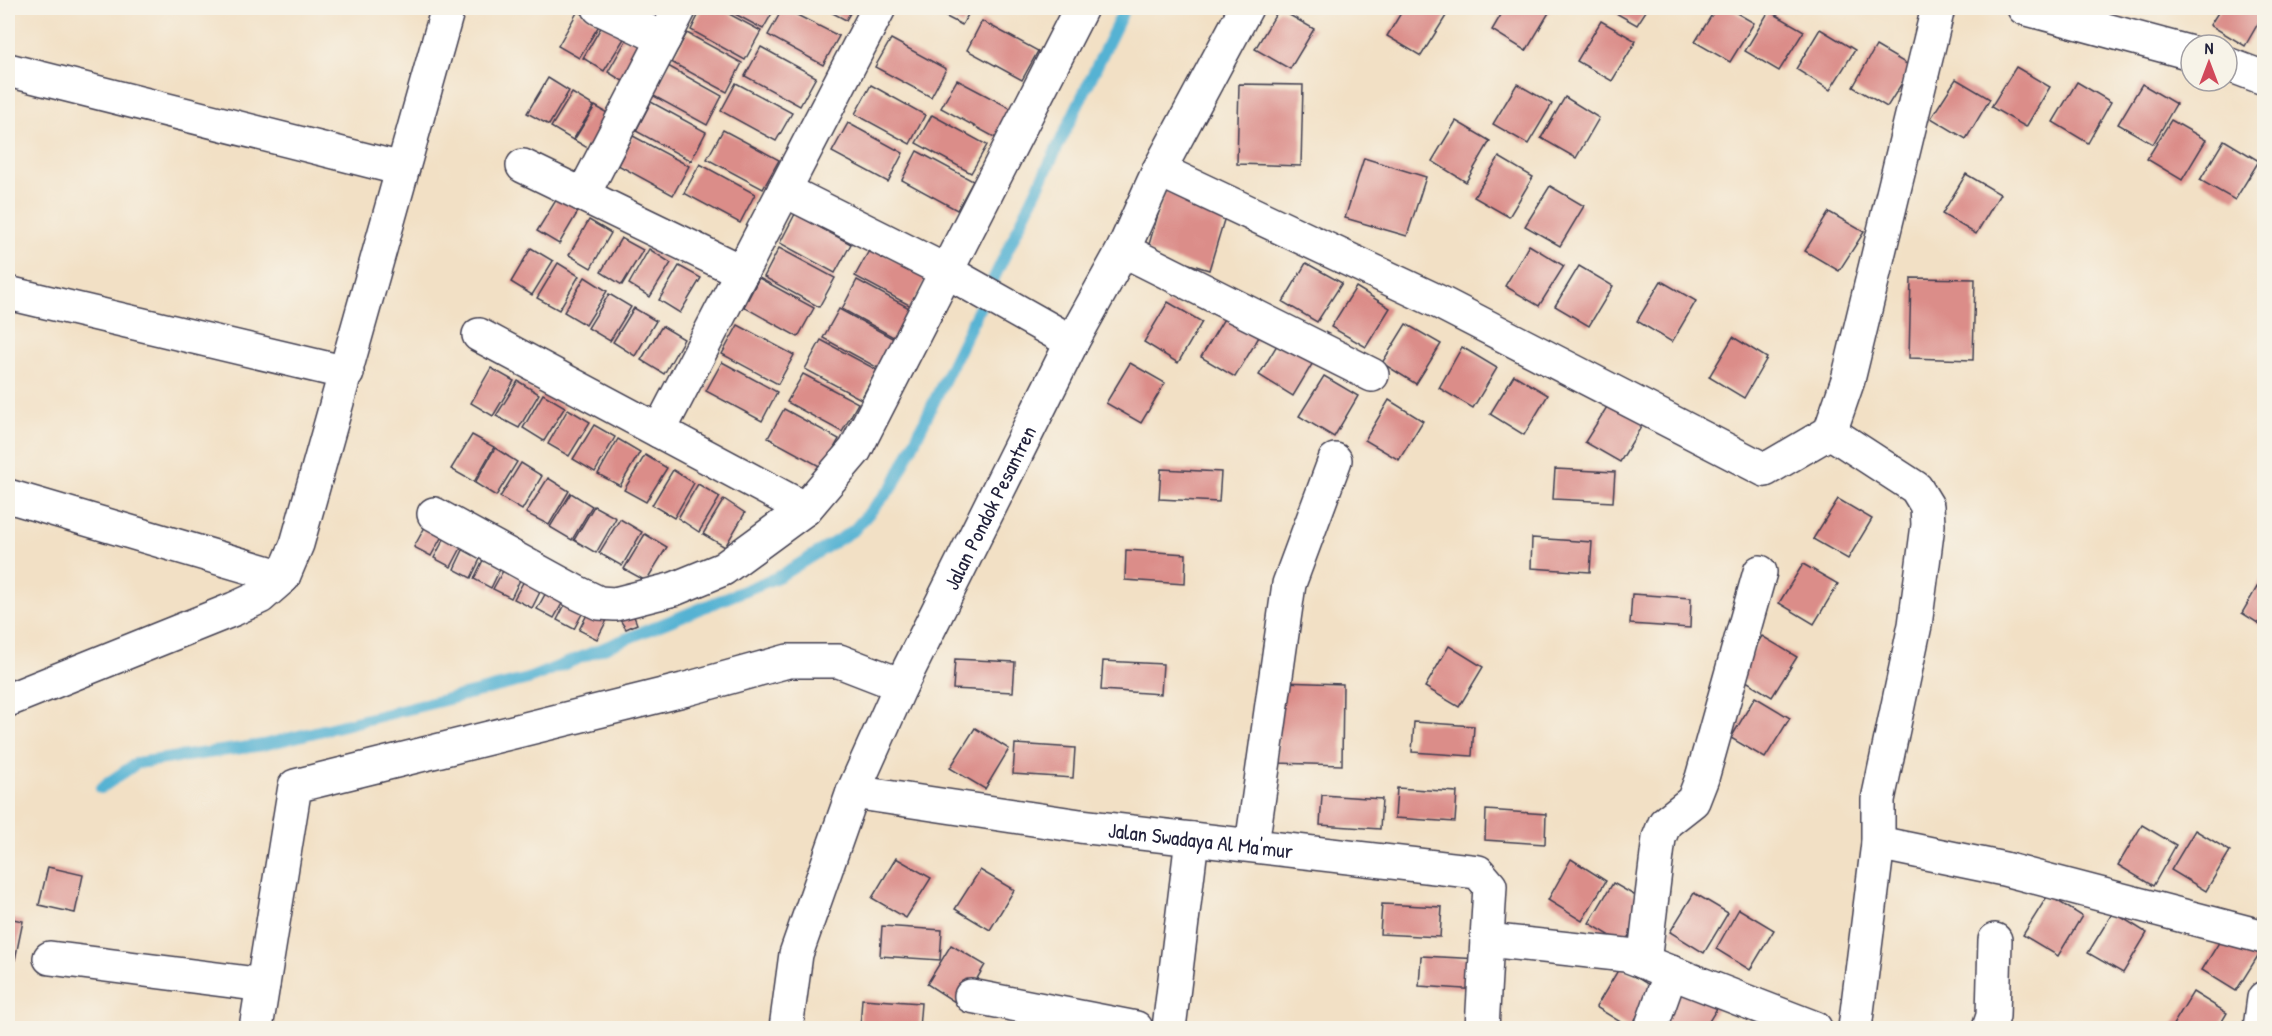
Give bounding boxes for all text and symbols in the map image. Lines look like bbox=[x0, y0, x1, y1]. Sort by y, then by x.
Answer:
north arrow bbox=[2179, 33, 2239, 93]
text: N bbox=[2205, 37, 2214, 59]
street label: Jalan Pondok Pesantren bbox=[936, 421, 1043, 595]
street label: Jalan Swadaya Al Ma'mur bbox=[1107, 815, 1295, 865]

